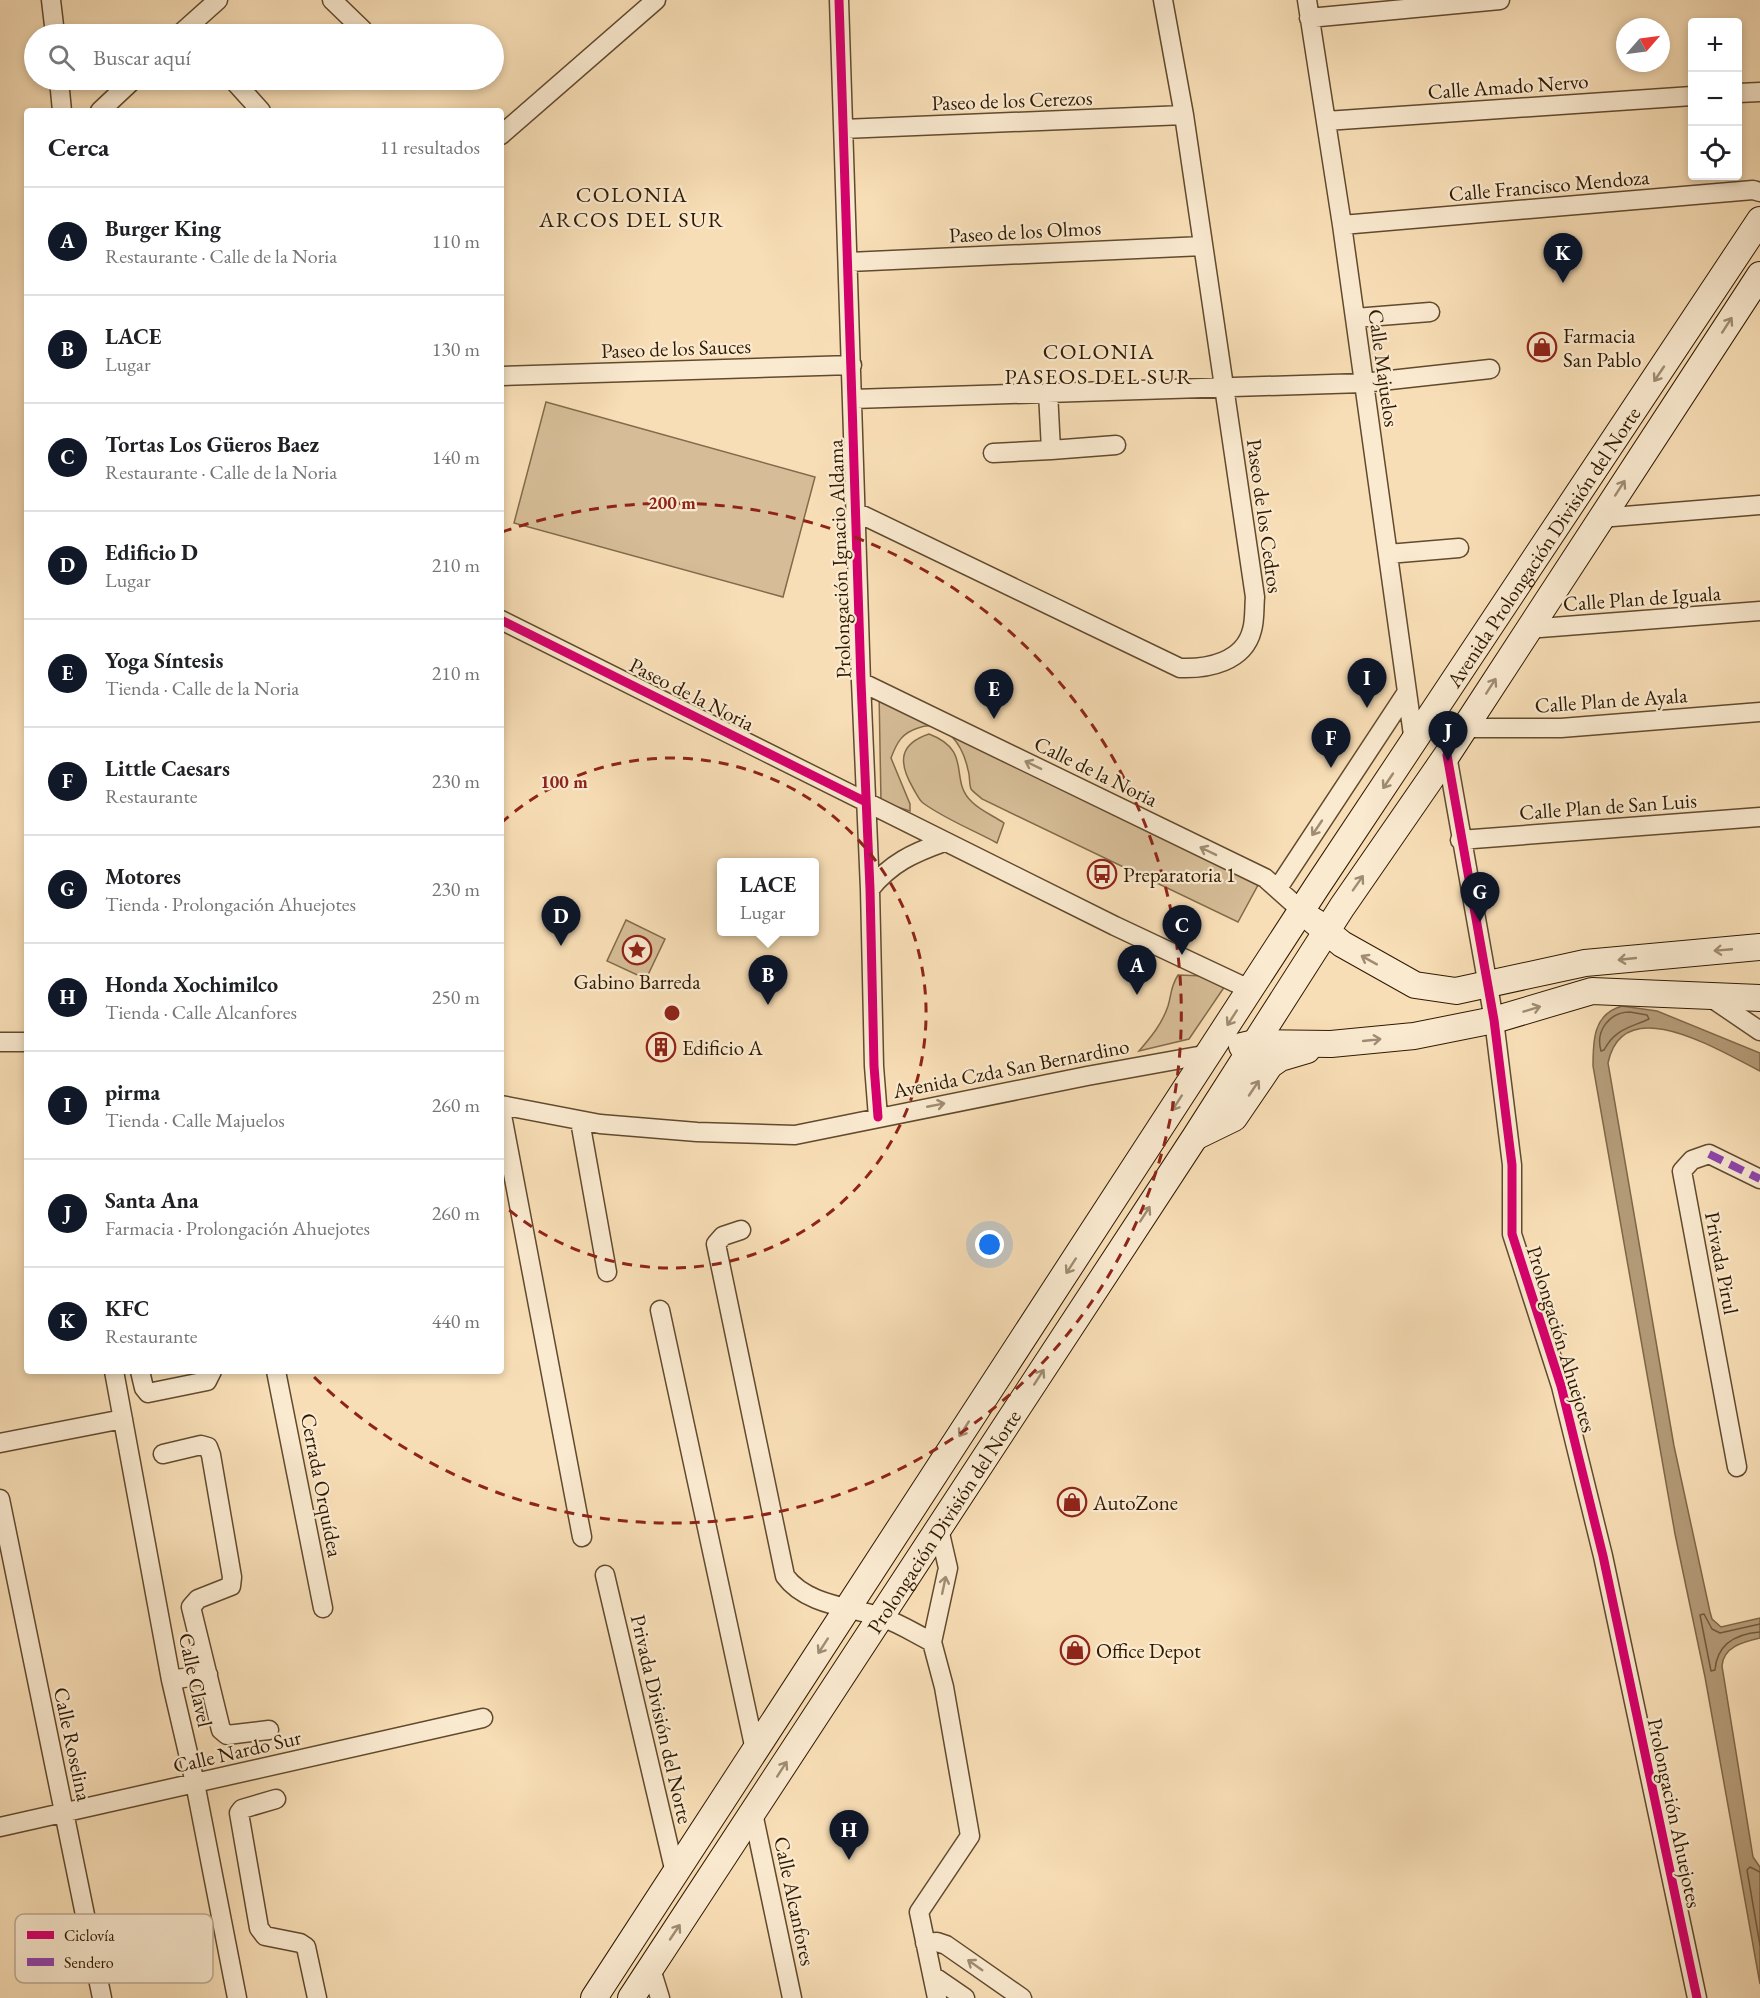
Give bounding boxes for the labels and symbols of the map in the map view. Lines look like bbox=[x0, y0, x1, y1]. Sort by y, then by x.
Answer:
north arrow bbox=[1616, 18, 1670, 72]
street label: Calle Amado Nervo bbox=[1427, 67, 1589, 105]
street label: Paseo de los Cerezos bbox=[931, 84, 1093, 116]
street label: Calle Francisco Mendoza bbox=[1448, 163, 1651, 207]
district label: COLONIA ARCOS DEL SUR bbox=[538, 180, 725, 234]
street label: Paseo de los Olmos bbox=[948, 214, 1102, 248]
pin: K bbox=[1544, 234, 1582, 283]
street label: Calle Majuelos bbox=[1362, 307, 1406, 429]
one-way arrow bbox=[1721, 317, 1733, 333]
place label: Farmacia San Pablo bbox=[1563, 322, 1641, 373]
shop icon: Farmacia San Pablo bbox=[1526, 331, 1558, 363]
street label: Paseo de los Sauces bbox=[601, 332, 752, 364]
district label: COLONIA PASEOS DEL SUR bbox=[1005, 337, 1193, 391]
one-way arrow bbox=[1652, 365, 1665, 382]
street label: Avenida Prolongación División del Norte bbox=[1439, 401, 1646, 693]
street label: Paseo de los Cedros bbox=[1241, 437, 1289, 595]
street label: Prolongación Ignacio Aldama bbox=[821, 438, 857, 679]
one-way arrow bbox=[1614, 479, 1627, 496]
text: 200 m bbox=[648, 491, 696, 514]
street label: Calle Plan de Iguala bbox=[1562, 579, 1722, 617]
street label: Paseo de la Noria bbox=[625, 651, 759, 737]
pin: I bbox=[1348, 658, 1386, 708]
pin: E bbox=[974, 670, 1014, 719]
one-way arrow bbox=[1485, 678, 1497, 695]
street label: Calle Plan de Ayala bbox=[1534, 681, 1689, 719]
pin: J bbox=[1428, 712, 1468, 761]
pin: F bbox=[1312, 718, 1350, 768]
street label: Calle de la Noria bbox=[1030, 730, 1163, 813]
one-way arrow bbox=[1024, 759, 1042, 771]
text: 100 m bbox=[540, 770, 588, 793]
one-way arrow bbox=[1382, 772, 1394, 789]
street label: Calle Plan de San Luis bbox=[1518, 786, 1698, 826]
one-way arrow bbox=[1311, 820, 1323, 836]
one-way arrow bbox=[1200, 844, 1218, 856]
bus stop icon: Preparatoria 1 bbox=[1086, 858, 1118, 890]
place label: Preparatoria 1 bbox=[1123, 861, 1236, 888]
pin: G bbox=[1460, 872, 1500, 922]
one-way arrow bbox=[1352, 875, 1364, 891]
pin: D bbox=[542, 896, 580, 946]
pin: C bbox=[1162, 906, 1202, 955]
place icon: Gabino Barreda bbox=[621, 934, 653, 966]
one-way arrow bbox=[1713, 945, 1733, 956]
pin: A bbox=[1118, 946, 1156, 995]
one-way arrow bbox=[1361, 954, 1378, 966]
one-way arrow bbox=[1618, 954, 1638, 965]
pin: B bbox=[748, 956, 788, 1005]
place label: Gabino Barreda bbox=[573, 968, 701, 995]
centre of rings bbox=[662, 1003, 682, 1023]
one-way arrow bbox=[1522, 1003, 1541, 1014]
one-way arrow bbox=[1226, 1010, 1239, 1027]
building icon: Edificio A bbox=[645, 1031, 677, 1063]
street label: Avenida Czda San Bernardino bbox=[890, 1032, 1131, 1104]
place label: Edificio A bbox=[682, 1034, 763, 1061]
one-way arrow bbox=[1362, 1034, 1382, 1045]
one-way arrow bbox=[1248, 1080, 1260, 1096]
one-way arrow bbox=[1171, 1094, 1184, 1111]
one-way arrow bbox=[926, 1099, 945, 1110]
one-way arrow bbox=[1139, 1206, 1151, 1223]
street label: Privada Pirul bbox=[1699, 1209, 1745, 1317]
your location bbox=[975, 1230, 1004, 1259]
street label: Prolongación Ahuejotes bbox=[1521, 1243, 1603, 1436]
one-way arrow bbox=[1065, 1257, 1077, 1274]
one-way arrow bbox=[1032, 1369, 1045, 1386]
street label: Prolongación División del Norte bbox=[860, 1404, 1026, 1638]
street label: Cerrada Orquídea bbox=[295, 1411, 349, 1560]
one-way arrow bbox=[958, 1421, 971, 1438]
shop icon: AutoZone bbox=[1056, 1486, 1088, 1518]
place label: AutoZone bbox=[1092, 1489, 1178, 1516]
one-way arrow bbox=[939, 1576, 950, 1596]
street label: Privada División del Norte bbox=[625, 1612, 699, 1826]
street label: Calle Clavel bbox=[173, 1630, 219, 1730]
shop icon: Office Depot bbox=[1059, 1634, 1091, 1666]
one-way arrow bbox=[817, 1637, 830, 1654]
place label: Office Depot bbox=[1096, 1637, 1201, 1664]
street label: Calle Roselina bbox=[48, 1685, 98, 1804]
street label: Prolongación Ahuejotes bbox=[1642, 1716, 1708, 1911]
street label: Calle Nardo Sur bbox=[170, 1723, 304, 1779]
one-way arrow bbox=[776, 1761, 788, 1777]
pin: H bbox=[830, 1810, 868, 1860]
street label: Calle Alcanfores bbox=[768, 1834, 822, 1968]
legend bbox=[15, 1914, 213, 1983]
one-way arrow bbox=[669, 1924, 681, 1941]
text: Ciclovía bbox=[64, 1925, 115, 1946]
text: Sendero bbox=[64, 1952, 114, 1973]
one-way arrow bbox=[967, 1959, 984, 1971]

